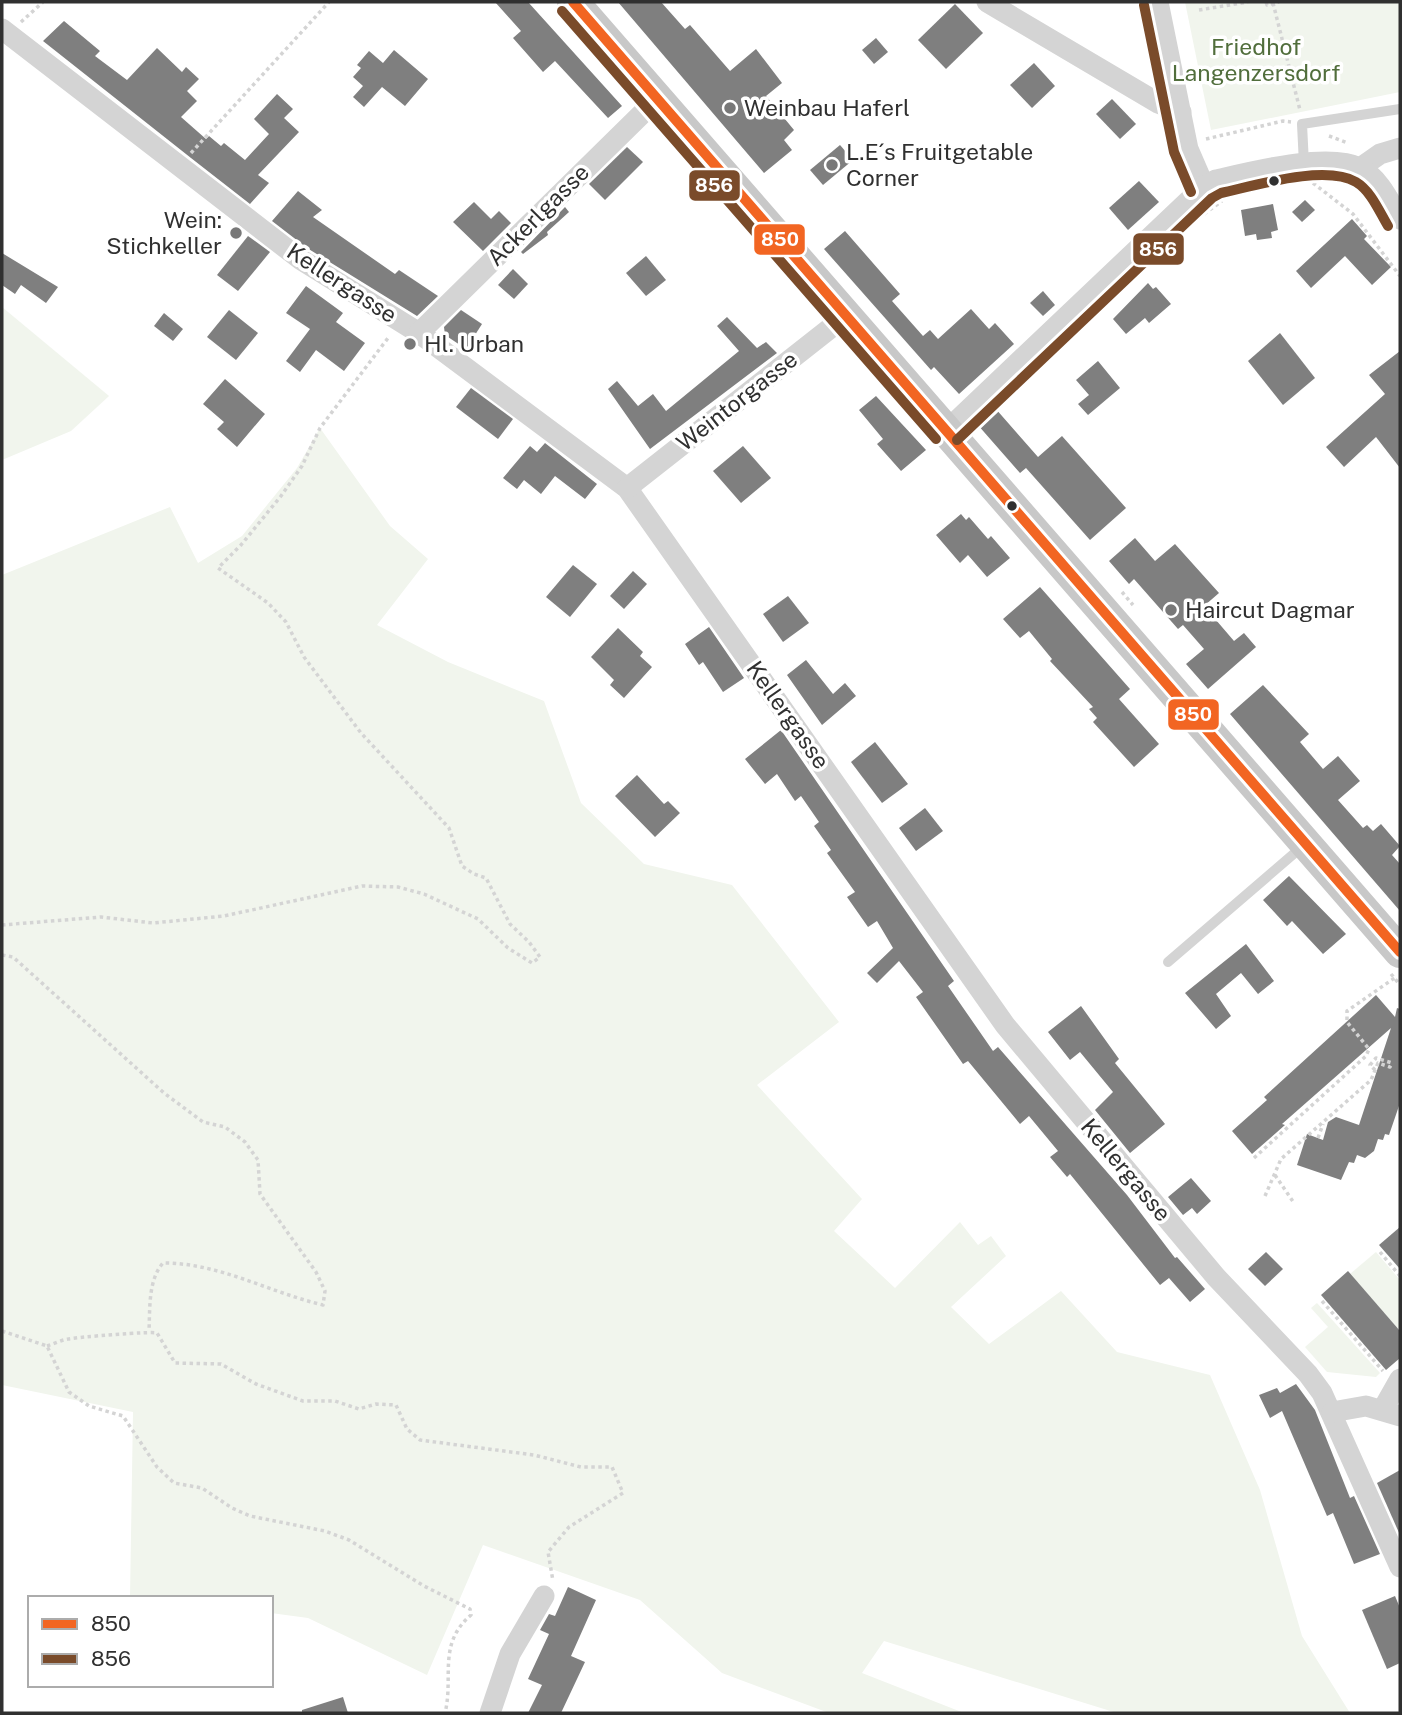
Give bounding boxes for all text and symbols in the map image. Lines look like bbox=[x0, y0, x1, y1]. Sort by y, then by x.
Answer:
park label: Friedhof Langenzersdorf bbox=[1172, 33, 1340, 86]
place label: Weinbau Haferl bbox=[744, 94, 910, 121]
marker: Weinbau Haferl bbox=[722, 100, 738, 116]
place label: L.E´s Fruitgetable Corner bbox=[846, 138, 1033, 191]
marker: L.E´s Fruitgetable Corner bbox=[824, 157, 840, 173]
street label: Ackerlgasse bbox=[481, 158, 594, 271]
line badge: 856 bbox=[688, 169, 741, 202]
text: 856 bbox=[695, 174, 733, 196]
unlabelled marker bbox=[1267, 174, 1281, 188]
place label: Wein: Stichkeller bbox=[106, 206, 222, 259]
line badge: 850 bbox=[753, 223, 806, 256]
marker: Wein: Stichkeller bbox=[228, 225, 244, 241]
text: 850 bbox=[761, 228, 799, 250]
line badge: 856 bbox=[1132, 232, 1185, 266]
street label: Kellergasse bbox=[282, 237, 402, 328]
text: 856 bbox=[1139, 238, 1177, 260]
place label: Hl. Urban bbox=[424, 330, 524, 357]
marker: Hl. Urban bbox=[402, 336, 418, 352]
street label: Weintorgasse bbox=[671, 345, 802, 456]
unlabelled marker bbox=[1005, 499, 1019, 513]
place label: Haircut Dagmar bbox=[1185, 596, 1355, 623]
marker: Haircut Dagmar bbox=[1163, 602, 1179, 618]
street label: Kellergasse bbox=[741, 656, 835, 774]
line badge: 850 bbox=[1167, 698, 1220, 731]
text: 850 bbox=[1174, 703, 1212, 725]
street label: Kellergasse bbox=[1076, 1113, 1177, 1226]
legend bbox=[28, 1596, 273, 1687]
text: 850 bbox=[91, 1611, 131, 1636]
text: 856 bbox=[91, 1646, 131, 1671]

